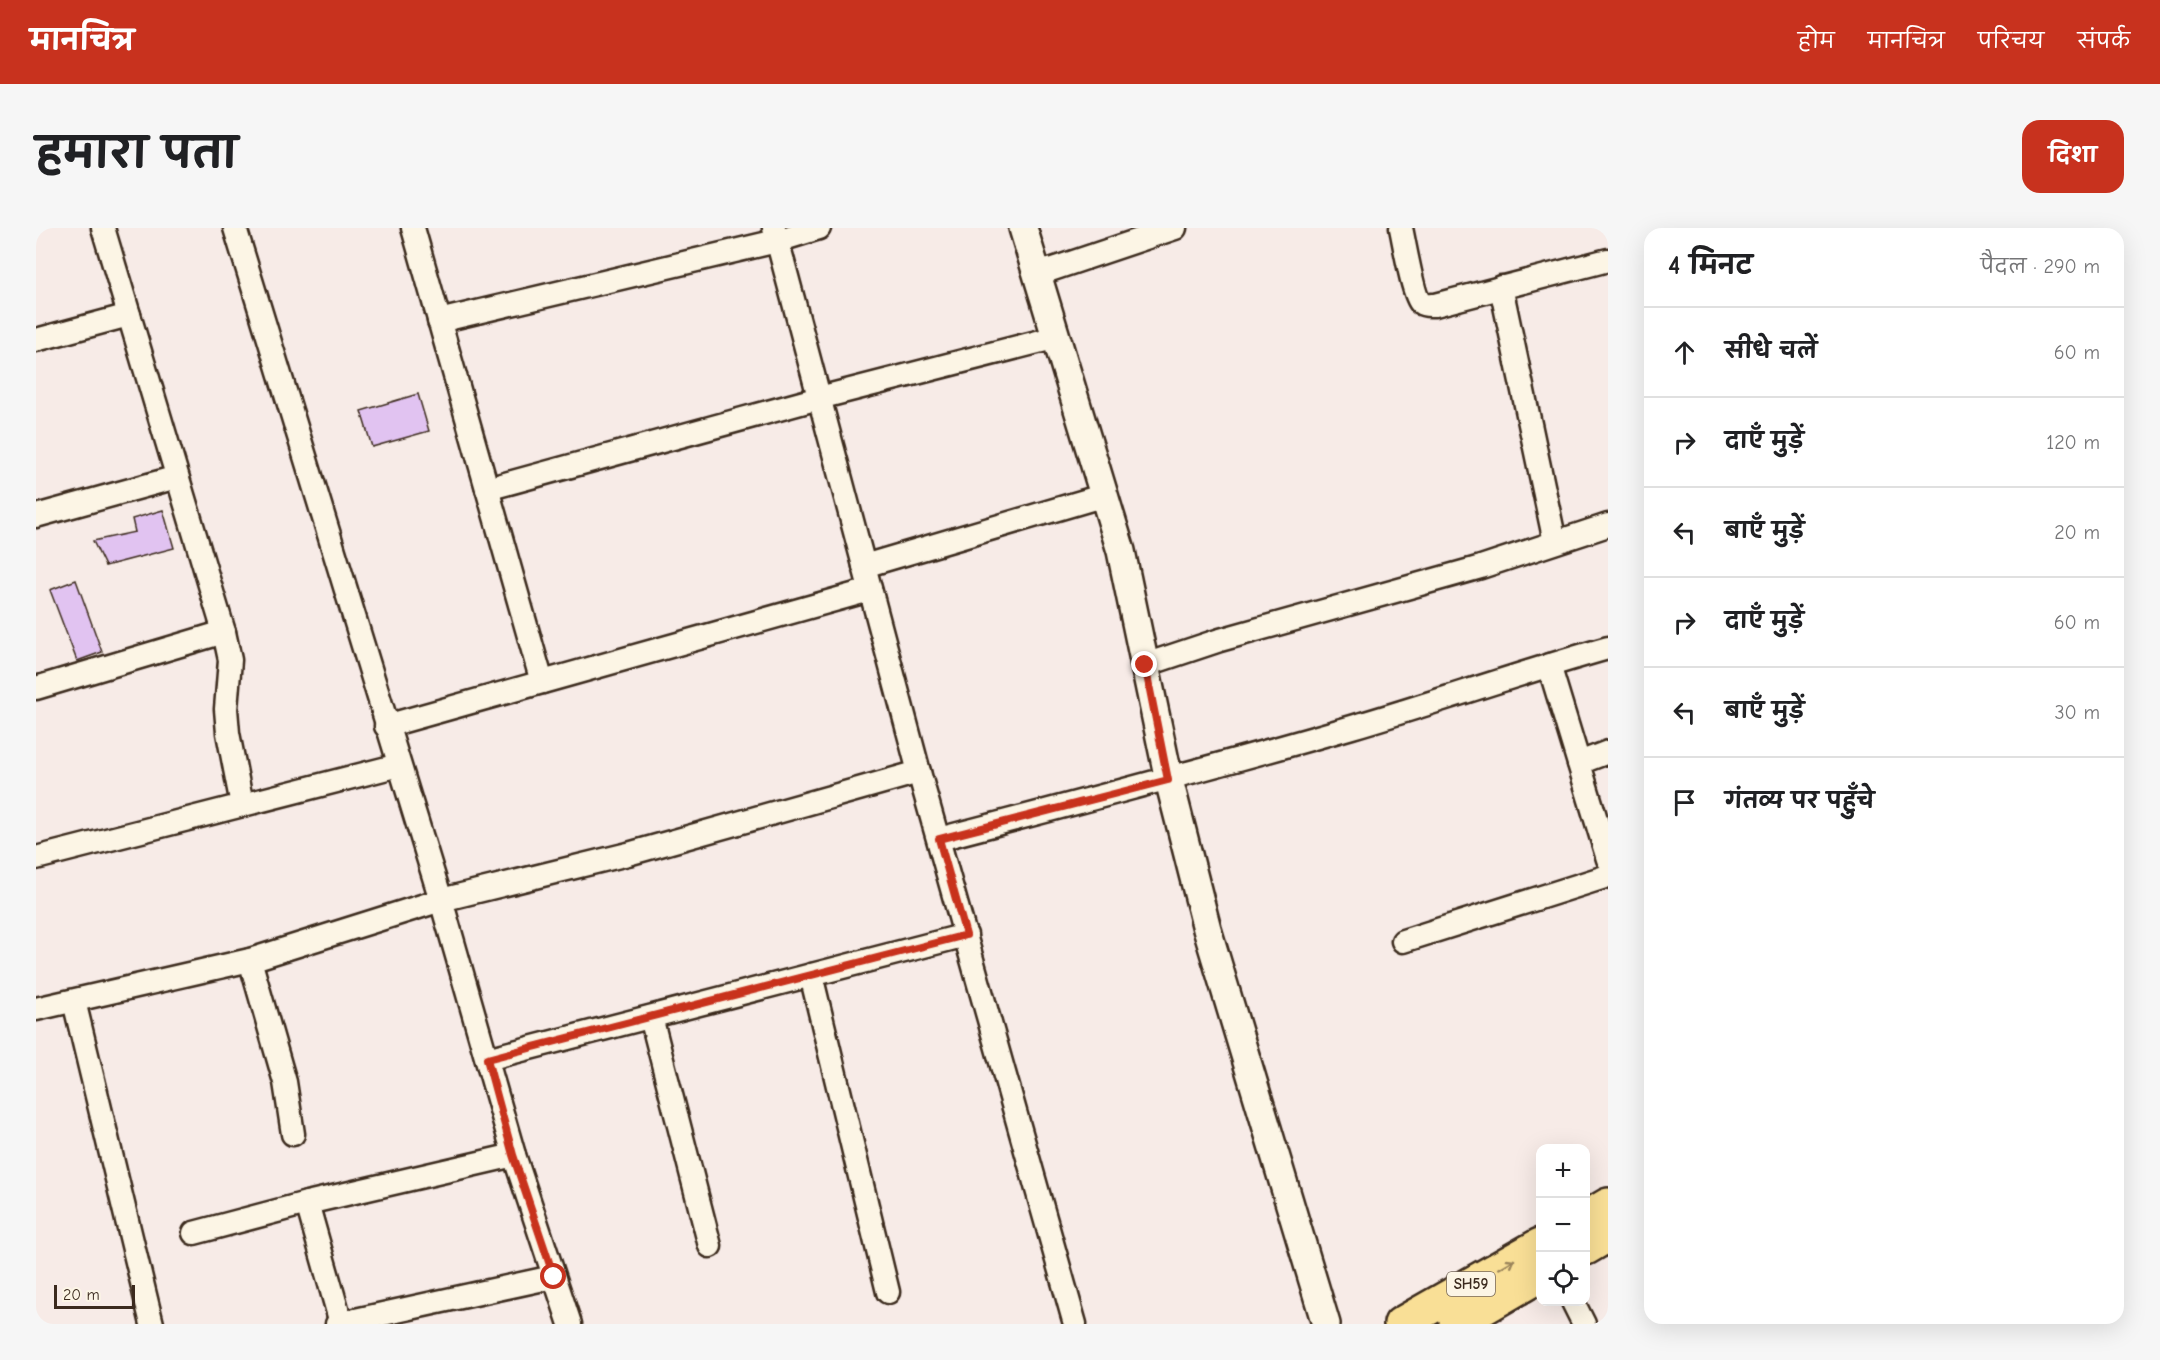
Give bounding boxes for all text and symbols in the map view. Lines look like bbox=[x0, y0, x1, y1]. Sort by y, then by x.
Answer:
text: मानचित्र bbox=[30, 25, 134, 57]
text: होम bbox=[1798, 29, 1835, 53]
text: मानचित्र bbox=[1868, 29, 1945, 53]
text: परिचय bbox=[1978, 29, 2044, 53]
text: संपर्क bbox=[2077, 29, 2130, 53]
button: दिशा bbox=[2022, 120, 2124, 193]
text: हमारा पता bbox=[36, 129, 238, 178]
text: 4 मिनट bbox=[1668, 251, 1753, 281]
text: पैदल · 290 m bbox=[1980, 255, 2100, 278]
icon: ahead bbox=[1668, 336, 1701, 369]
text: सीधे चलें bbox=[1725, 338, 1817, 364]
text: 60 m bbox=[2054, 341, 2100, 364]
icon: right bbox=[1668, 426, 1701, 459]
text: दाएँ मुड़ें bbox=[1725, 428, 1804, 454]
text: 120 m bbox=[2046, 431, 2100, 454]
icon: left bbox=[1668, 516, 1701, 549]
text: बाएँ मुड़ें bbox=[1725, 518, 1804, 544]
text: 20 m bbox=[2054, 521, 2100, 544]
icon: right bbox=[1668, 606, 1701, 639]
text: दाएँ मुड़ें bbox=[1725, 608, 1804, 634]
text: 60 m bbox=[2054, 611, 2100, 634]
route end bbox=[1131, 651, 1157, 677]
icon: left bbox=[1668, 696, 1701, 729]
text: बाएँ मुड़ें bbox=[1725, 698, 1804, 724]
text: 30 m bbox=[2054, 701, 2100, 724]
icon: arrive bbox=[1668, 786, 1701, 819]
text: गंतव्य पर पहुँचे bbox=[1725, 788, 1874, 814]
map controls bbox=[1536, 1144, 1590, 1306]
button: + bbox=[1536, 1144, 1590, 1198]
button: − bbox=[1536, 1198, 1590, 1252]
button: locate bbox=[1536, 1252, 1590, 1306]
one-way arrow bbox=[1498, 1258, 1515, 1270]
route start bbox=[540, 1263, 566, 1289]
road number: SH59 bbox=[1447, 1272, 1495, 1296]
scale bar bbox=[54, 1282, 135, 1310]
text: 20 m bbox=[63, 1286, 100, 1304]

